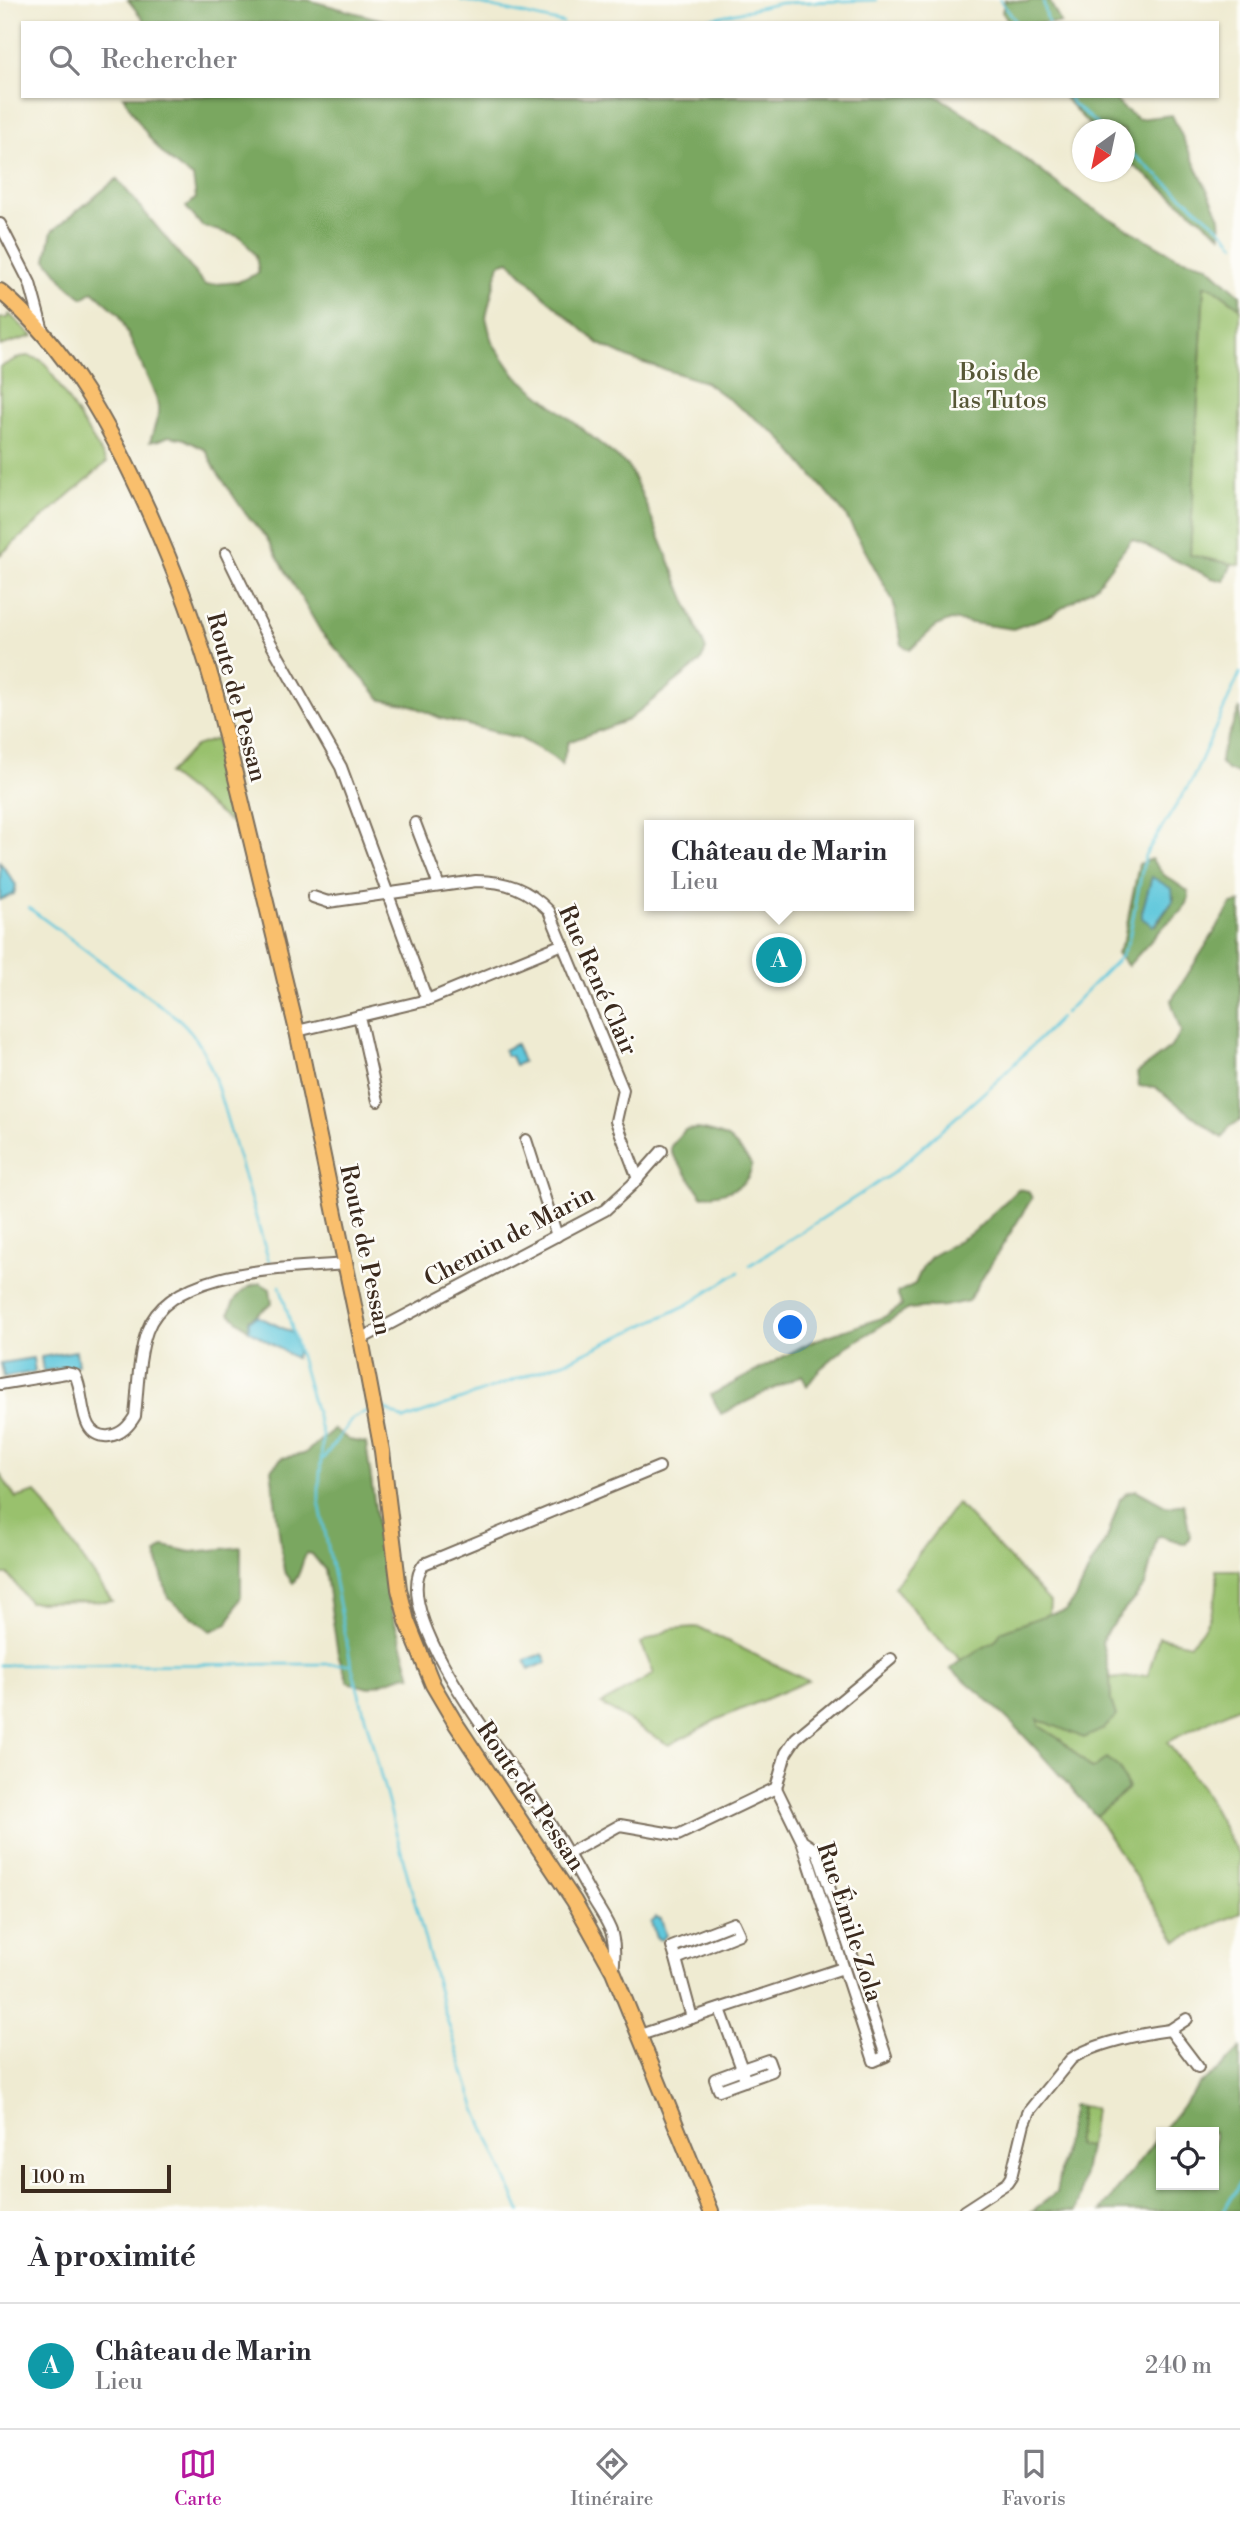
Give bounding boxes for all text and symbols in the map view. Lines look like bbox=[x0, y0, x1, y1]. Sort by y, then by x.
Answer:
search box bbox=[21, 21, 1219, 98]
icon: search bbox=[45, 41, 83, 79]
text: Rechercher bbox=[101, 44, 237, 76]
north arrow bbox=[1072, 119, 1135, 182]
park label: Bois de las Tutos bbox=[951, 358, 1047, 416]
street label: Route de Pessan bbox=[199, 609, 273, 785]
popup bbox=[644, 820, 914, 911]
text: Château de Marin bbox=[671, 836, 887, 868]
text: Lieu bbox=[671, 868, 718, 896]
street label: Rue René Clair bbox=[551, 901, 644, 1060]
pin: A bbox=[756, 934, 802, 986]
street label: Route de Pessan bbox=[332, 1162, 398, 1338]
street label: Chemin de Marin bbox=[419, 1179, 600, 1294]
your location bbox=[773, 1310, 807, 1344]
street label: Route de Pessan bbox=[469, 1716, 591, 1877]
street label: Rue Émile Zola bbox=[809, 1839, 890, 2006]
map controls bbox=[1156, 2127, 1219, 2190]
button: locate bbox=[1156, 2127, 1219, 2190]
scale bar bbox=[21, 2162, 172, 2194]
text: 100 m bbox=[32, 2165, 85, 2189]
text: À proximité bbox=[28, 2238, 196, 2276]
text: Château de Marin bbox=[95, 2336, 312, 2368]
text: A bbox=[43, 2352, 59, 2380]
text: 240 m bbox=[1145, 2352, 1212, 2380]
text: Lieu bbox=[95, 2368, 143, 2396]
tab: Carte bbox=[174, 2445, 222, 2511]
tab: Itinéraire bbox=[571, 2445, 653, 2511]
tab: Favoris bbox=[1002, 2445, 1066, 2511]

